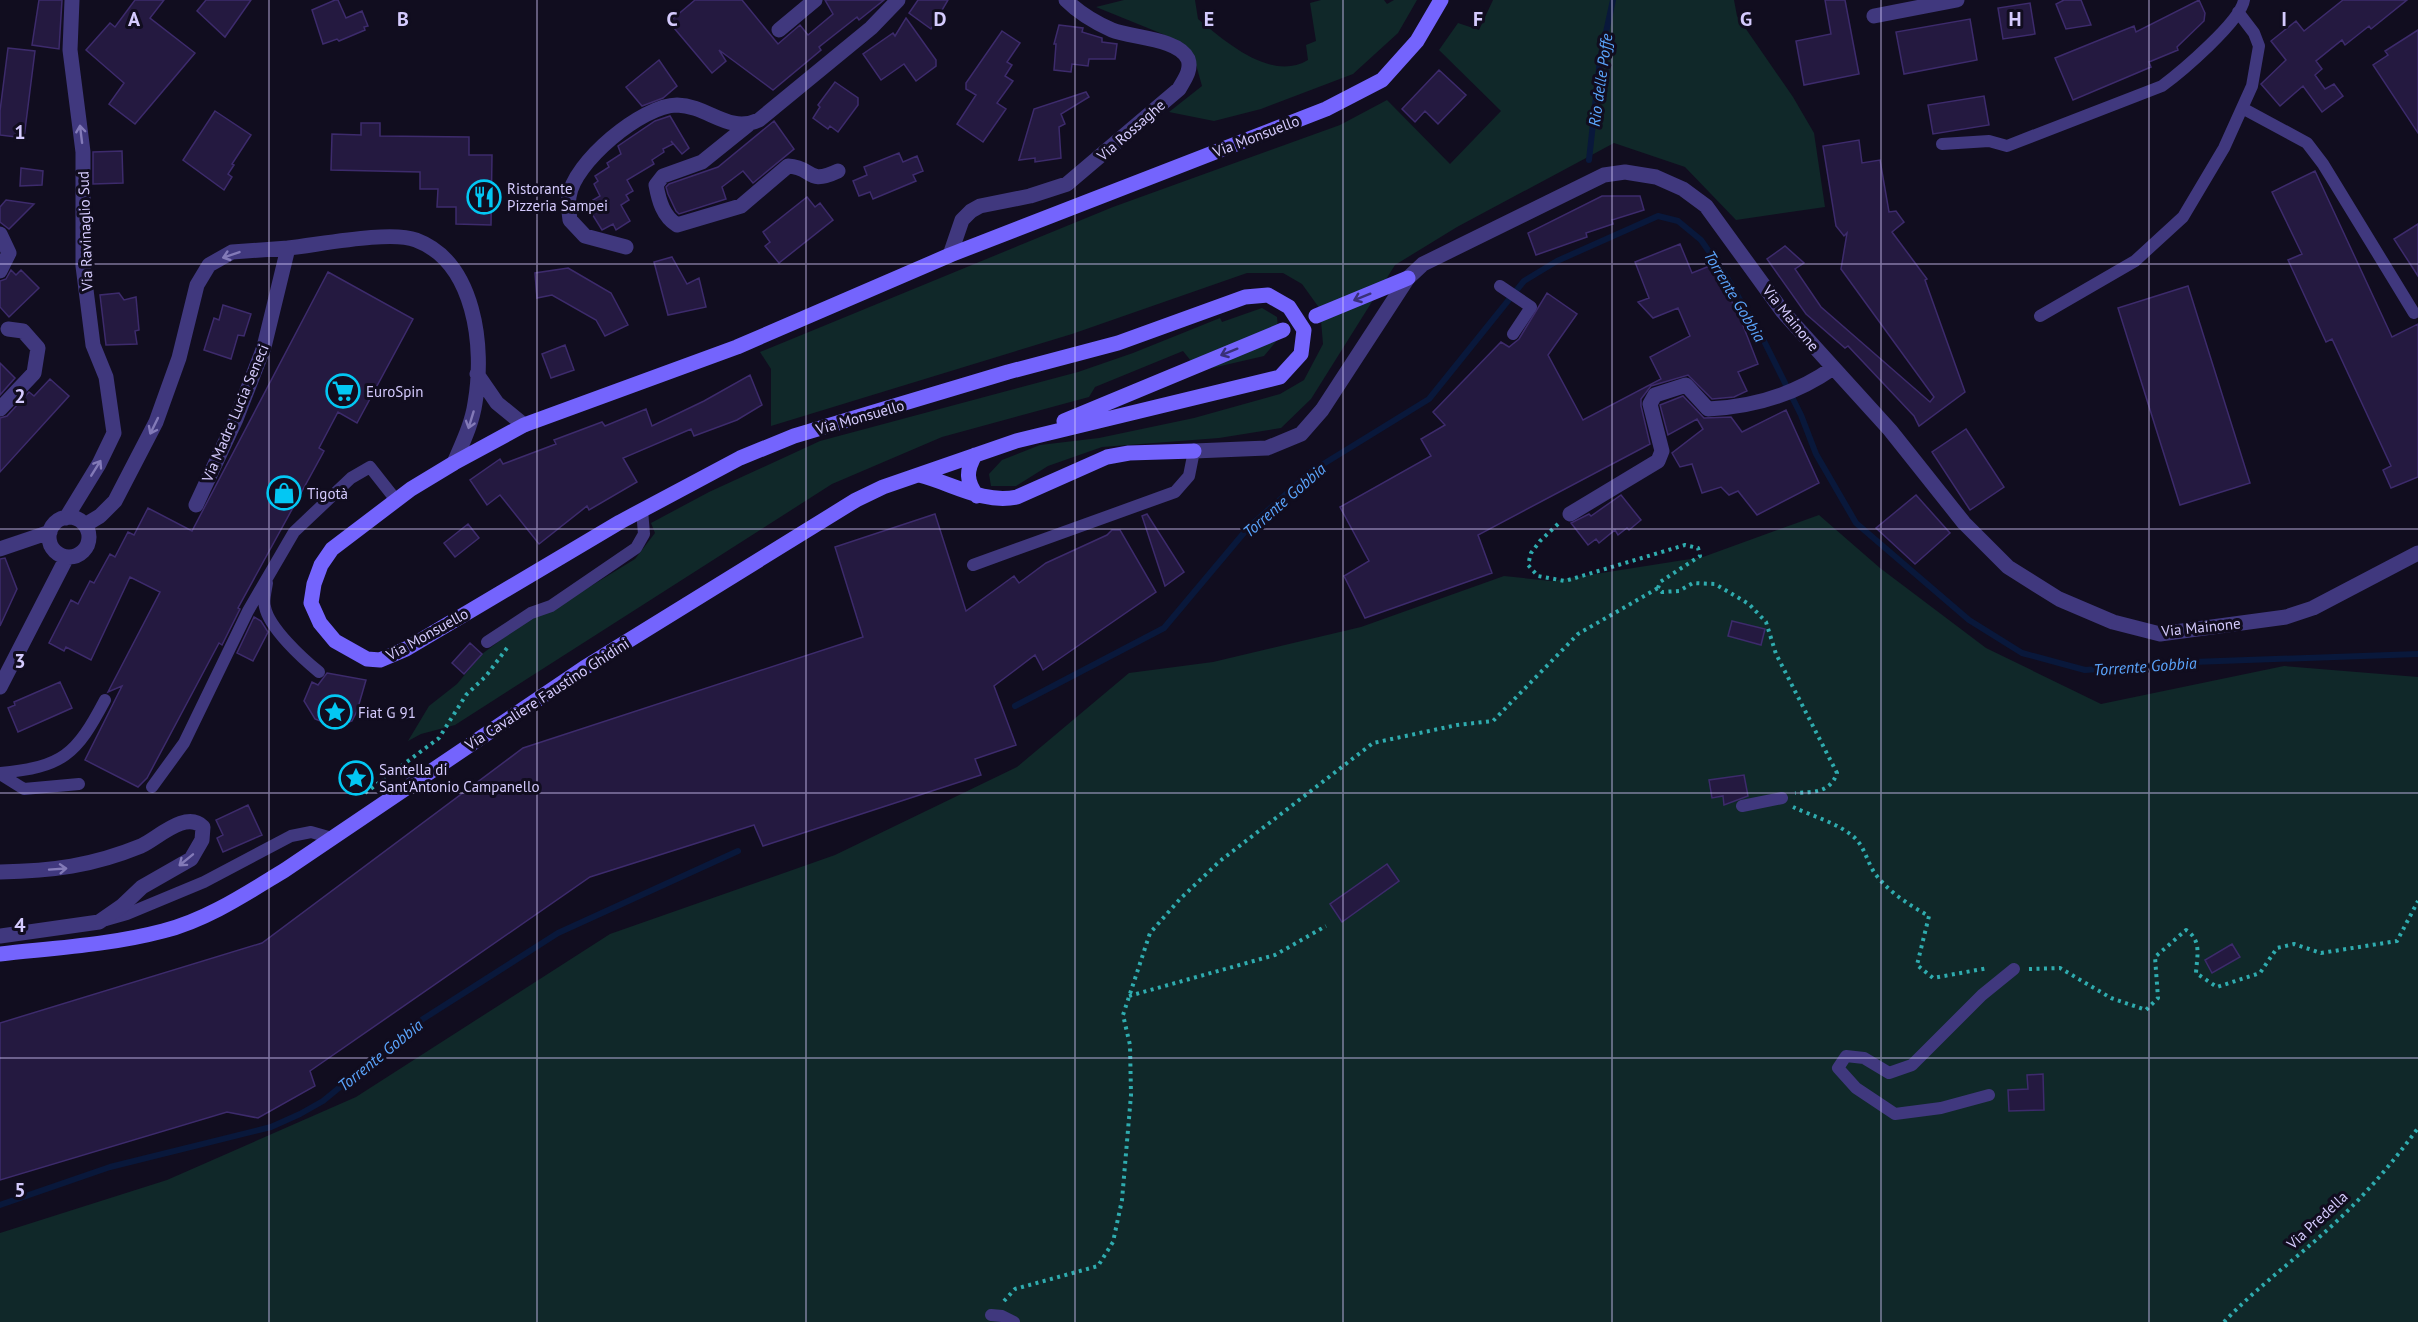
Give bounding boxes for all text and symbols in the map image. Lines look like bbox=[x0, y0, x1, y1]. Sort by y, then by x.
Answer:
text: A bbox=[128, 6, 141, 32]
text: B bbox=[397, 6, 409, 32]
text: C bbox=[666, 6, 678, 32]
text: D bbox=[934, 6, 947, 32]
text: E bbox=[1204, 6, 1214, 32]
text: F bbox=[1473, 6, 1483, 32]
text: G bbox=[1740, 6, 1752, 32]
text: H bbox=[2008, 6, 2022, 32]
text: I bbox=[2281, 6, 2287, 32]
water label: Rio delle Poffe bbox=[1584, 32, 1617, 128]
street label: Via Rossaghe bbox=[1092, 95, 1169, 165]
street label: Via Monsuello bbox=[1209, 111, 1302, 162]
text: 1 bbox=[14, 119, 26, 145]
one-way arrow bbox=[75, 125, 86, 144]
street label: Via Ravinaglio Sud bbox=[73, 171, 97, 292]
restaurant icon: Ristorante Pizzeria Sampei bbox=[466, 179, 502, 215]
place label: Ristorante Pizzeria Sampei bbox=[507, 179, 608, 215]
water label: Torrente Gobbia bbox=[1700, 246, 1770, 346]
one-way arrow bbox=[222, 250, 240, 261]
street label: Via Mainone bbox=[1758, 280, 1823, 355]
one-way arrow bbox=[1353, 292, 1372, 303]
street label: Via Madre Lucia Seneci bbox=[197, 341, 273, 486]
one-way arrow bbox=[1220, 347, 1238, 358]
supermarket icon: EuroSpin bbox=[325, 373, 361, 409]
place label: EuroSpin bbox=[366, 382, 424, 401]
text: 2 bbox=[14, 383, 26, 409]
street label: Via Monsuello bbox=[813, 395, 906, 439]
one-way arrow bbox=[465, 410, 476, 429]
one-way arrow bbox=[147, 416, 159, 434]
water label: Torrente Gobbia bbox=[1238, 458, 1330, 541]
one-way arrow bbox=[91, 460, 103, 477]
shop icon: Tigotà bbox=[266, 475, 302, 511]
place label: Tigotà bbox=[307, 484, 348, 503]
street label: Via Monsuello bbox=[382, 604, 471, 665]
street label: Via Mainone bbox=[2160, 613, 2241, 641]
street label: Via Cavaliere Faustino Ghidini bbox=[461, 634, 633, 755]
text: 3 bbox=[14, 648, 26, 674]
water label: Torrente Gobbia bbox=[2093, 652, 2198, 680]
place icon: Fiat G 91 bbox=[317, 694, 353, 730]
place label: Fiat G 91 bbox=[358, 703, 416, 722]
place icon: Santella di Sant'Antonio Campanello bbox=[338, 760, 374, 796]
place label: Santella di Sant'Antonio Campanello bbox=[379, 760, 539, 796]
one-way arrow bbox=[178, 853, 194, 866]
one-way arrow bbox=[48, 863, 68, 874]
text: 4 bbox=[14, 912, 26, 938]
water label: Torrente Gobbia bbox=[333, 1015, 427, 1095]
text: 5 bbox=[14, 1177, 26, 1203]
street label: Via Predella bbox=[2282, 1187, 2351, 1254]

